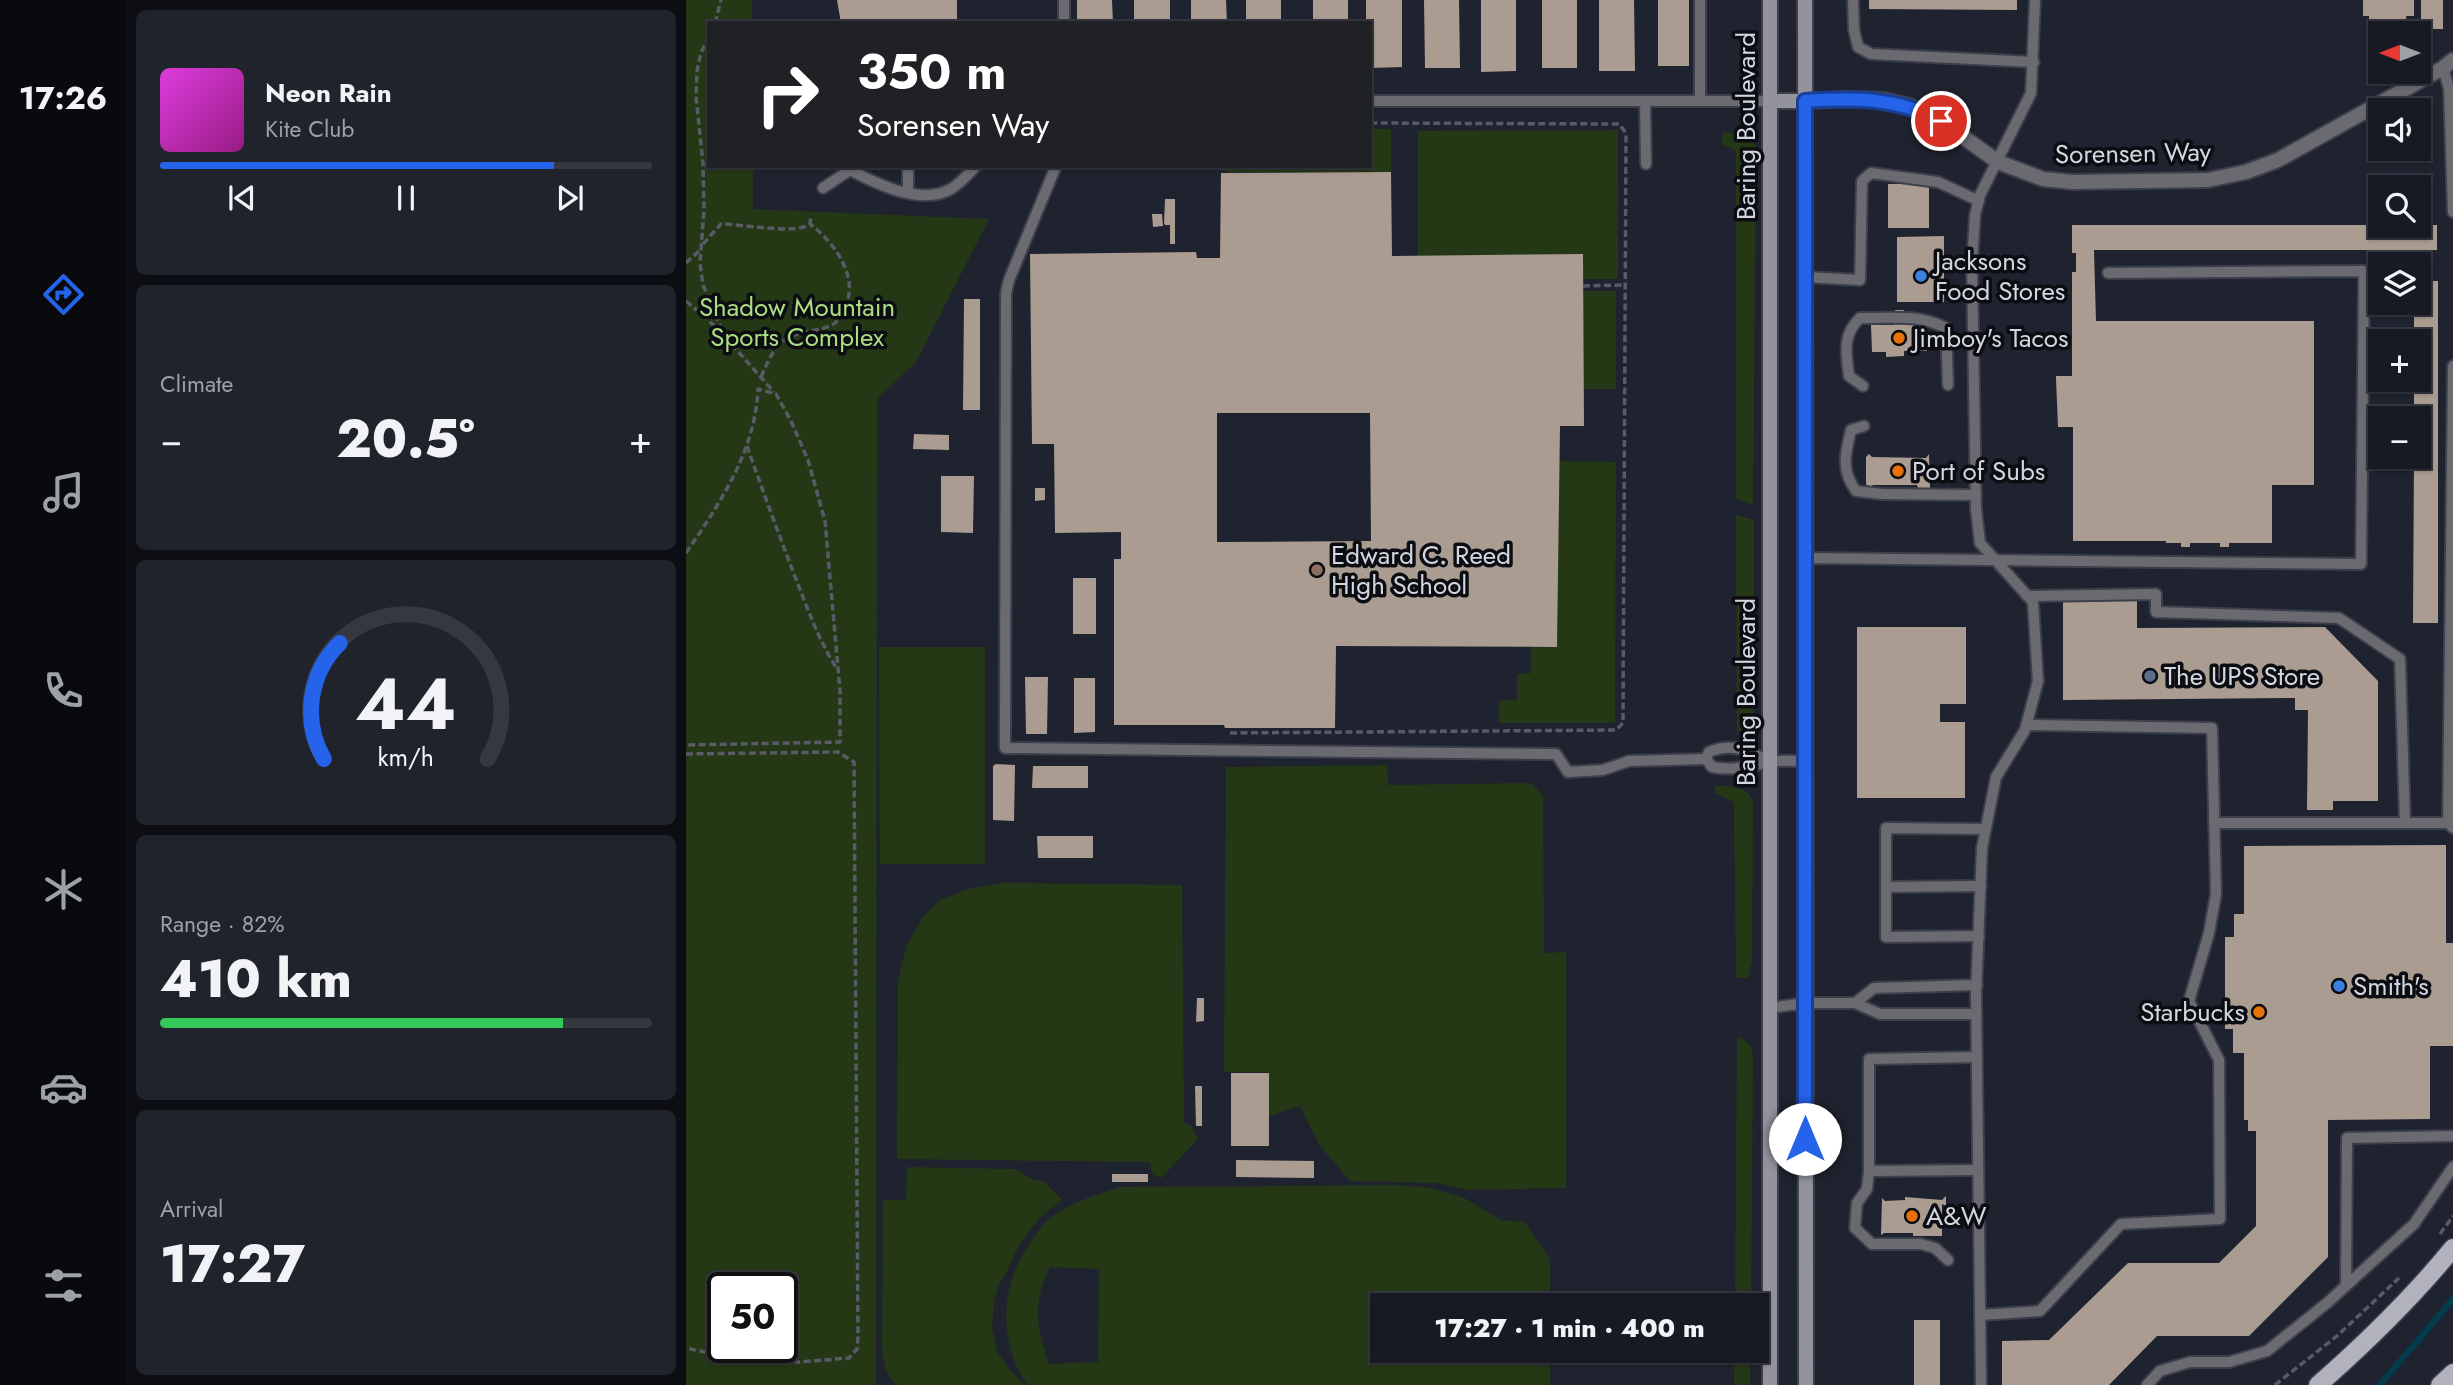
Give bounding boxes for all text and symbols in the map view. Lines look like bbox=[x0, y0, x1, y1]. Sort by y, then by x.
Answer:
north arrow bbox=[2368, 21, 2431, 84]
map controls bbox=[2368, 21, 2431, 469]
street label: Baring Boulevard bbox=[1727, 32, 1765, 220]
text: 350 m bbox=[857, 37, 1006, 107]
icon: right bbox=[742, 49, 833, 140]
text: Neon Rain bbox=[265, 74, 392, 112]
text: 17:26 bbox=[19, 75, 107, 121]
pin bbox=[1911, 91, 1971, 151]
button: sound bbox=[2368, 98, 2431, 161]
text: Sorensen Way bbox=[857, 102, 1049, 148]
icon: arrive bbox=[1922, 102, 1960, 140]
text: Kite Club bbox=[265, 112, 354, 146]
street label: Sorensen Way bbox=[2055, 133, 2212, 173]
button: search bbox=[2368, 175, 2431, 238]
icon: previous bbox=[223, 179, 261, 217]
icon: pause bbox=[387, 179, 425, 217]
icon: next bbox=[551, 179, 589, 217]
place label: Jacksons Food Stores bbox=[1932, 242, 2065, 310]
button: layers bbox=[2368, 252, 2431, 315]
marker: Jacksons Food Stores bbox=[1913, 268, 1929, 284]
icon: directions bbox=[39, 270, 88, 319]
park label: Shadow Mountain Sports Complex bbox=[699, 288, 895, 356]
place label: Jimboy's Tacos bbox=[1910, 319, 2069, 357]
button: + bbox=[2368, 329, 2431, 392]
marker: Jimboy's Tacos bbox=[1891, 330, 1907, 346]
text: Climate bbox=[160, 367, 233, 401]
text: 20.5° bbox=[336, 401, 475, 477]
button: − bbox=[2368, 406, 2431, 469]
text: − bbox=[160, 412, 182, 467]
text: + bbox=[629, 412, 652, 467]
place label: Port of Subs bbox=[1912, 452, 2045, 490]
marker: Port of Subs bbox=[1890, 463, 1906, 479]
icon: music bbox=[39, 468, 88, 517]
place label: Edward C. Reed High School bbox=[1331, 536, 1511, 604]
marker: Edward C. Reed High School bbox=[1309, 562, 1325, 578]
street label: Baring Boulevard bbox=[1727, 598, 1765, 786]
text: 44 bbox=[355, 651, 457, 756]
place label: The UPS Store bbox=[2164, 657, 2320, 695]
icon: phone bbox=[39, 666, 88, 715]
marker: The UPS Store bbox=[2142, 668, 2158, 684]
text: km/h bbox=[378, 738, 434, 774]
icon: climate bbox=[39, 865, 88, 914]
text: Range · 82% bbox=[160, 907, 285, 941]
text: 410 km bbox=[160, 941, 352, 1017]
place label: Smith's bbox=[2353, 967, 2429, 1005]
marker: Smith's bbox=[2331, 978, 2347, 994]
place label: Starbucks bbox=[2140, 993, 2245, 1031]
marker: Starbucks bbox=[2251, 1004, 2267, 1020]
icon: car bbox=[39, 1063, 88, 1112]
position arrow bbox=[1768, 1102, 1842, 1176]
text: Arrival bbox=[160, 1192, 223, 1226]
place label: A&W bbox=[1926, 1197, 1987, 1235]
marker: A&W bbox=[1904, 1208, 1920, 1224]
text: 17:27 bbox=[160, 1226, 305, 1302]
icon: filters bbox=[39, 1261, 88, 1310]
speed limit sign: 50 bbox=[707, 1272, 798, 1363]
text: 17:27 · 1 min · 400 m bbox=[1434, 1309, 1705, 1347]

